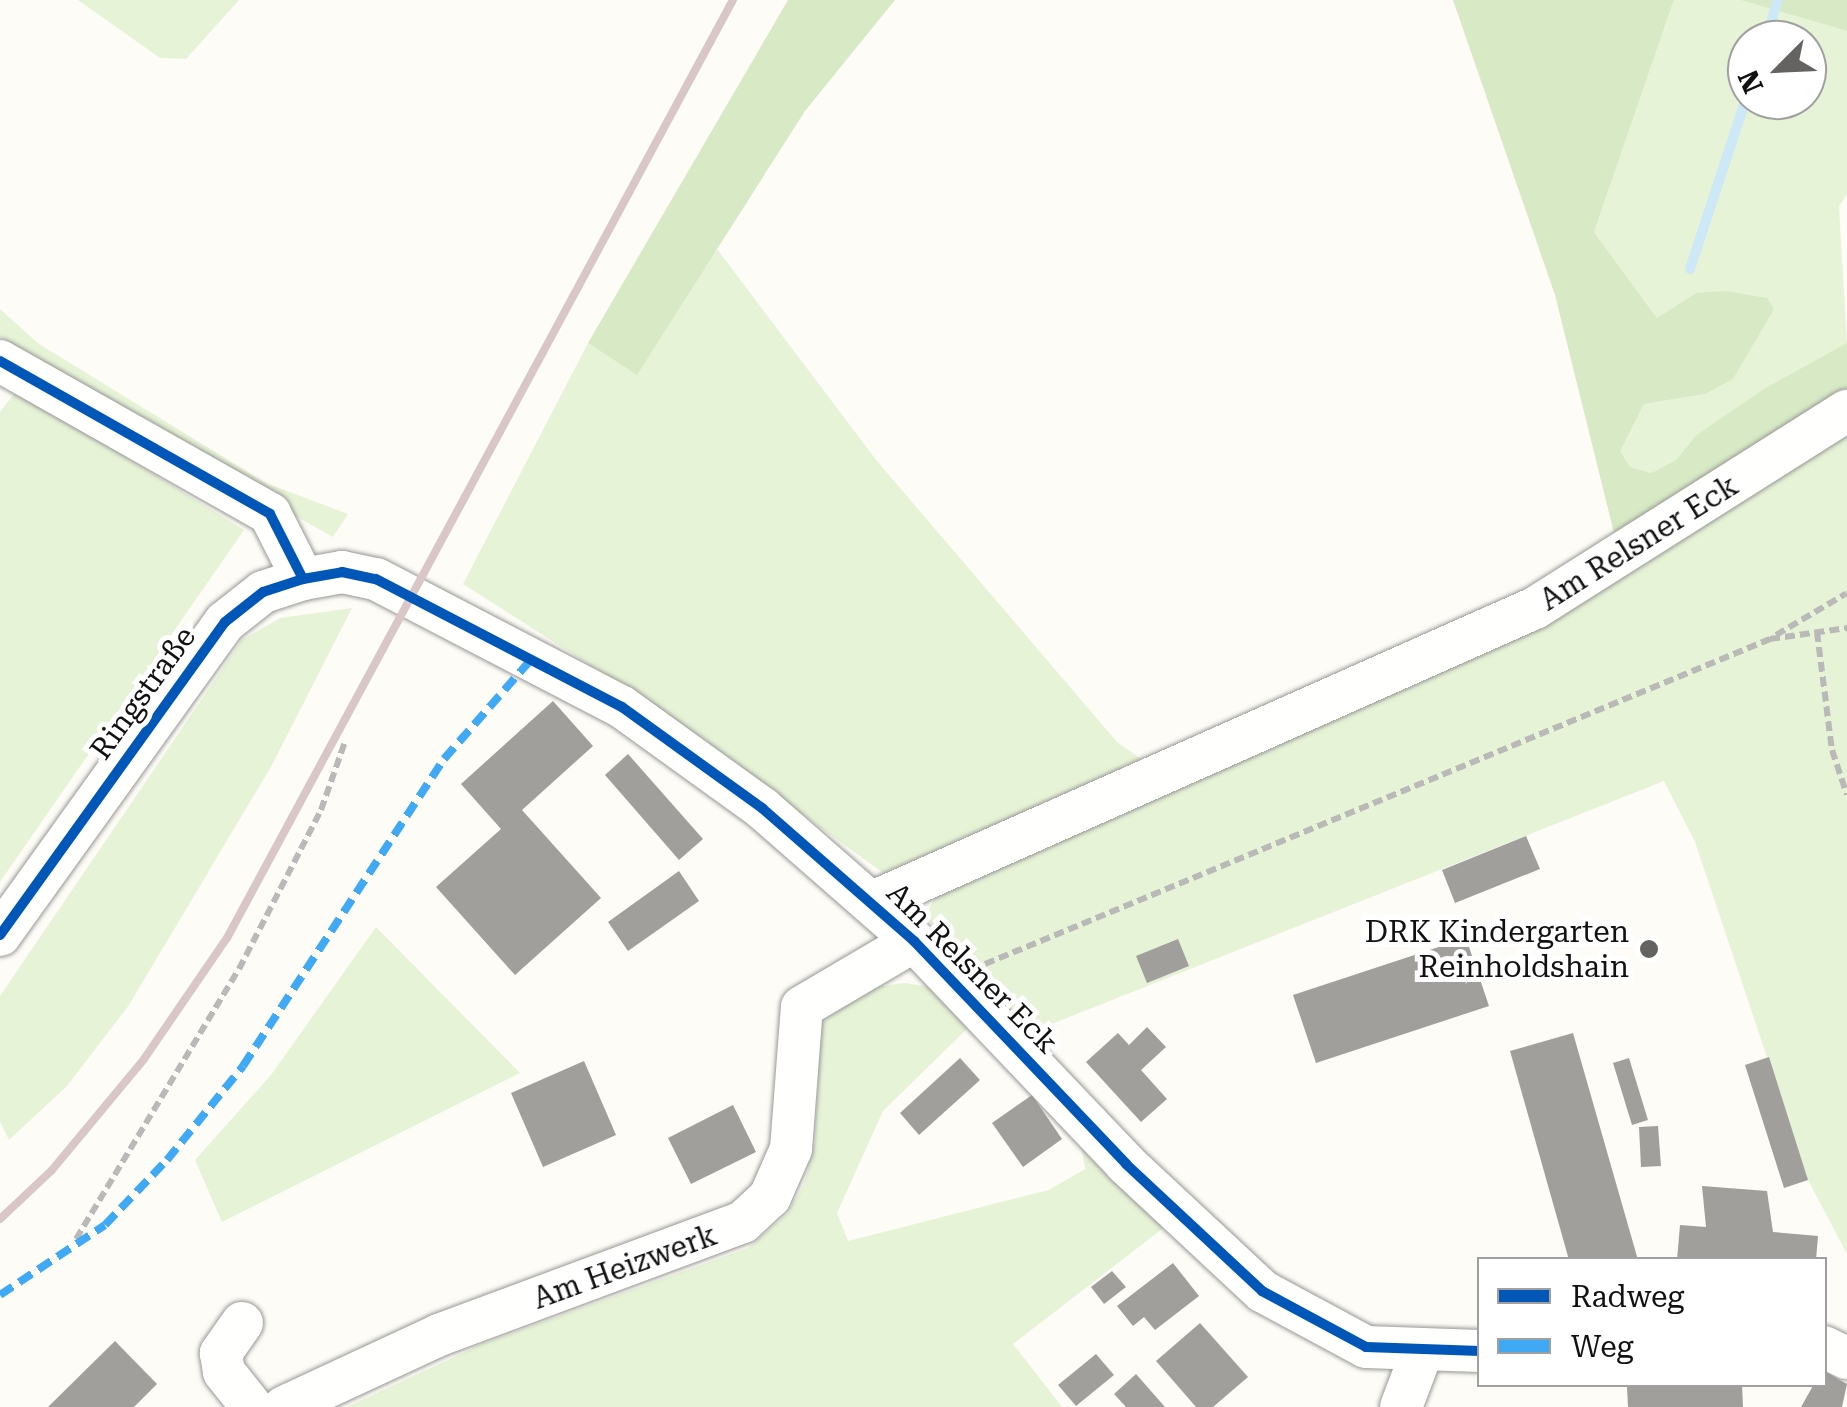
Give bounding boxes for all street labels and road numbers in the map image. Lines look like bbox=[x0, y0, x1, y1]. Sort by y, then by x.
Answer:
street label: Am Relsner Eck bbox=[1533, 468, 1745, 618]
street label: Ringstraße bbox=[83, 619, 203, 767]
street label: Am Relsner Eck bbox=[879, 875, 1065, 1061]
street label: Am Heizwerk bbox=[528, 1217, 722, 1317]

